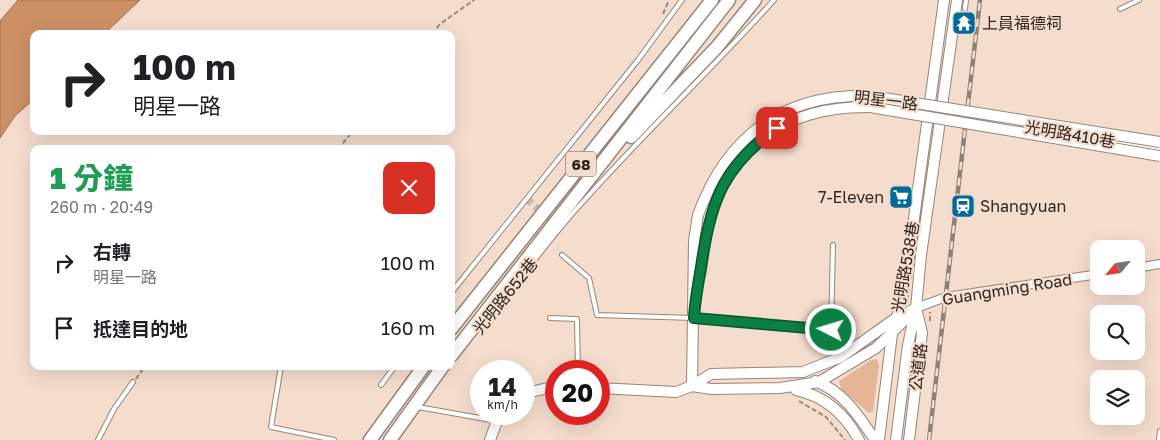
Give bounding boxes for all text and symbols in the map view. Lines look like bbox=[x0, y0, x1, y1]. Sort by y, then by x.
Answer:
temple icon: 上員福德祠 bbox=[951, 10, 977, 36]
place label: 上員福德祠 bbox=[982, 13, 1062, 33]
text: 100 m bbox=[133, 46, 236, 88]
icon: right bbox=[50, 50, 115, 115]
street label: 明星一路 bbox=[853, 86, 919, 114]
text: 明星一路 bbox=[133, 92, 221, 119]
pin bbox=[756, 107, 798, 149]
icon: arrive bbox=[763, 114, 791, 142]
street label: 光明路410巷 bbox=[1023, 116, 1117, 152]
road number: 68 bbox=[566, 152, 596, 176]
text: 1 分鐘 bbox=[50, 160, 133, 196]
button: close bbox=[383, 162, 435, 214]
supermarket icon: 7-Eleven bbox=[888, 184, 914, 210]
place label: 7-Eleven bbox=[818, 187, 884, 207]
station icon: Shangyuan bbox=[950, 193, 976, 219]
place label: Shangyuan bbox=[980, 196, 1066, 216]
text: 260 m · 20:49 bbox=[50, 197, 153, 217]
street label: 光明路538巷 bbox=[887, 220, 923, 314]
text: 右轉 bbox=[93, 240, 131, 263]
north arrow bbox=[1090, 240, 1145, 295]
map controls bbox=[1090, 240, 1145, 425]
icon: right bbox=[50, 249, 78, 277]
text: 100 m bbox=[381, 251, 435, 274]
street label: 光明路652巷 bbox=[468, 254, 542, 338]
text: 明星一路 bbox=[93, 267, 157, 287]
street label: Guangming Road bbox=[941, 269, 1073, 309]
position arrow bbox=[804, 303, 856, 355]
button: search bbox=[1090, 305, 1145, 360]
icon: arrive bbox=[50, 314, 78, 342]
text: 160 m bbox=[381, 316, 435, 339]
text: 抵達目的地 bbox=[93, 317, 188, 340]
street label: 公道路 bbox=[905, 342, 931, 392]
speed limit sign: 20 bbox=[545, 360, 610, 425]
button: layers bbox=[1090, 370, 1145, 425]
text: 14 bbox=[488, 371, 517, 402]
text: km/h bbox=[487, 397, 518, 412]

